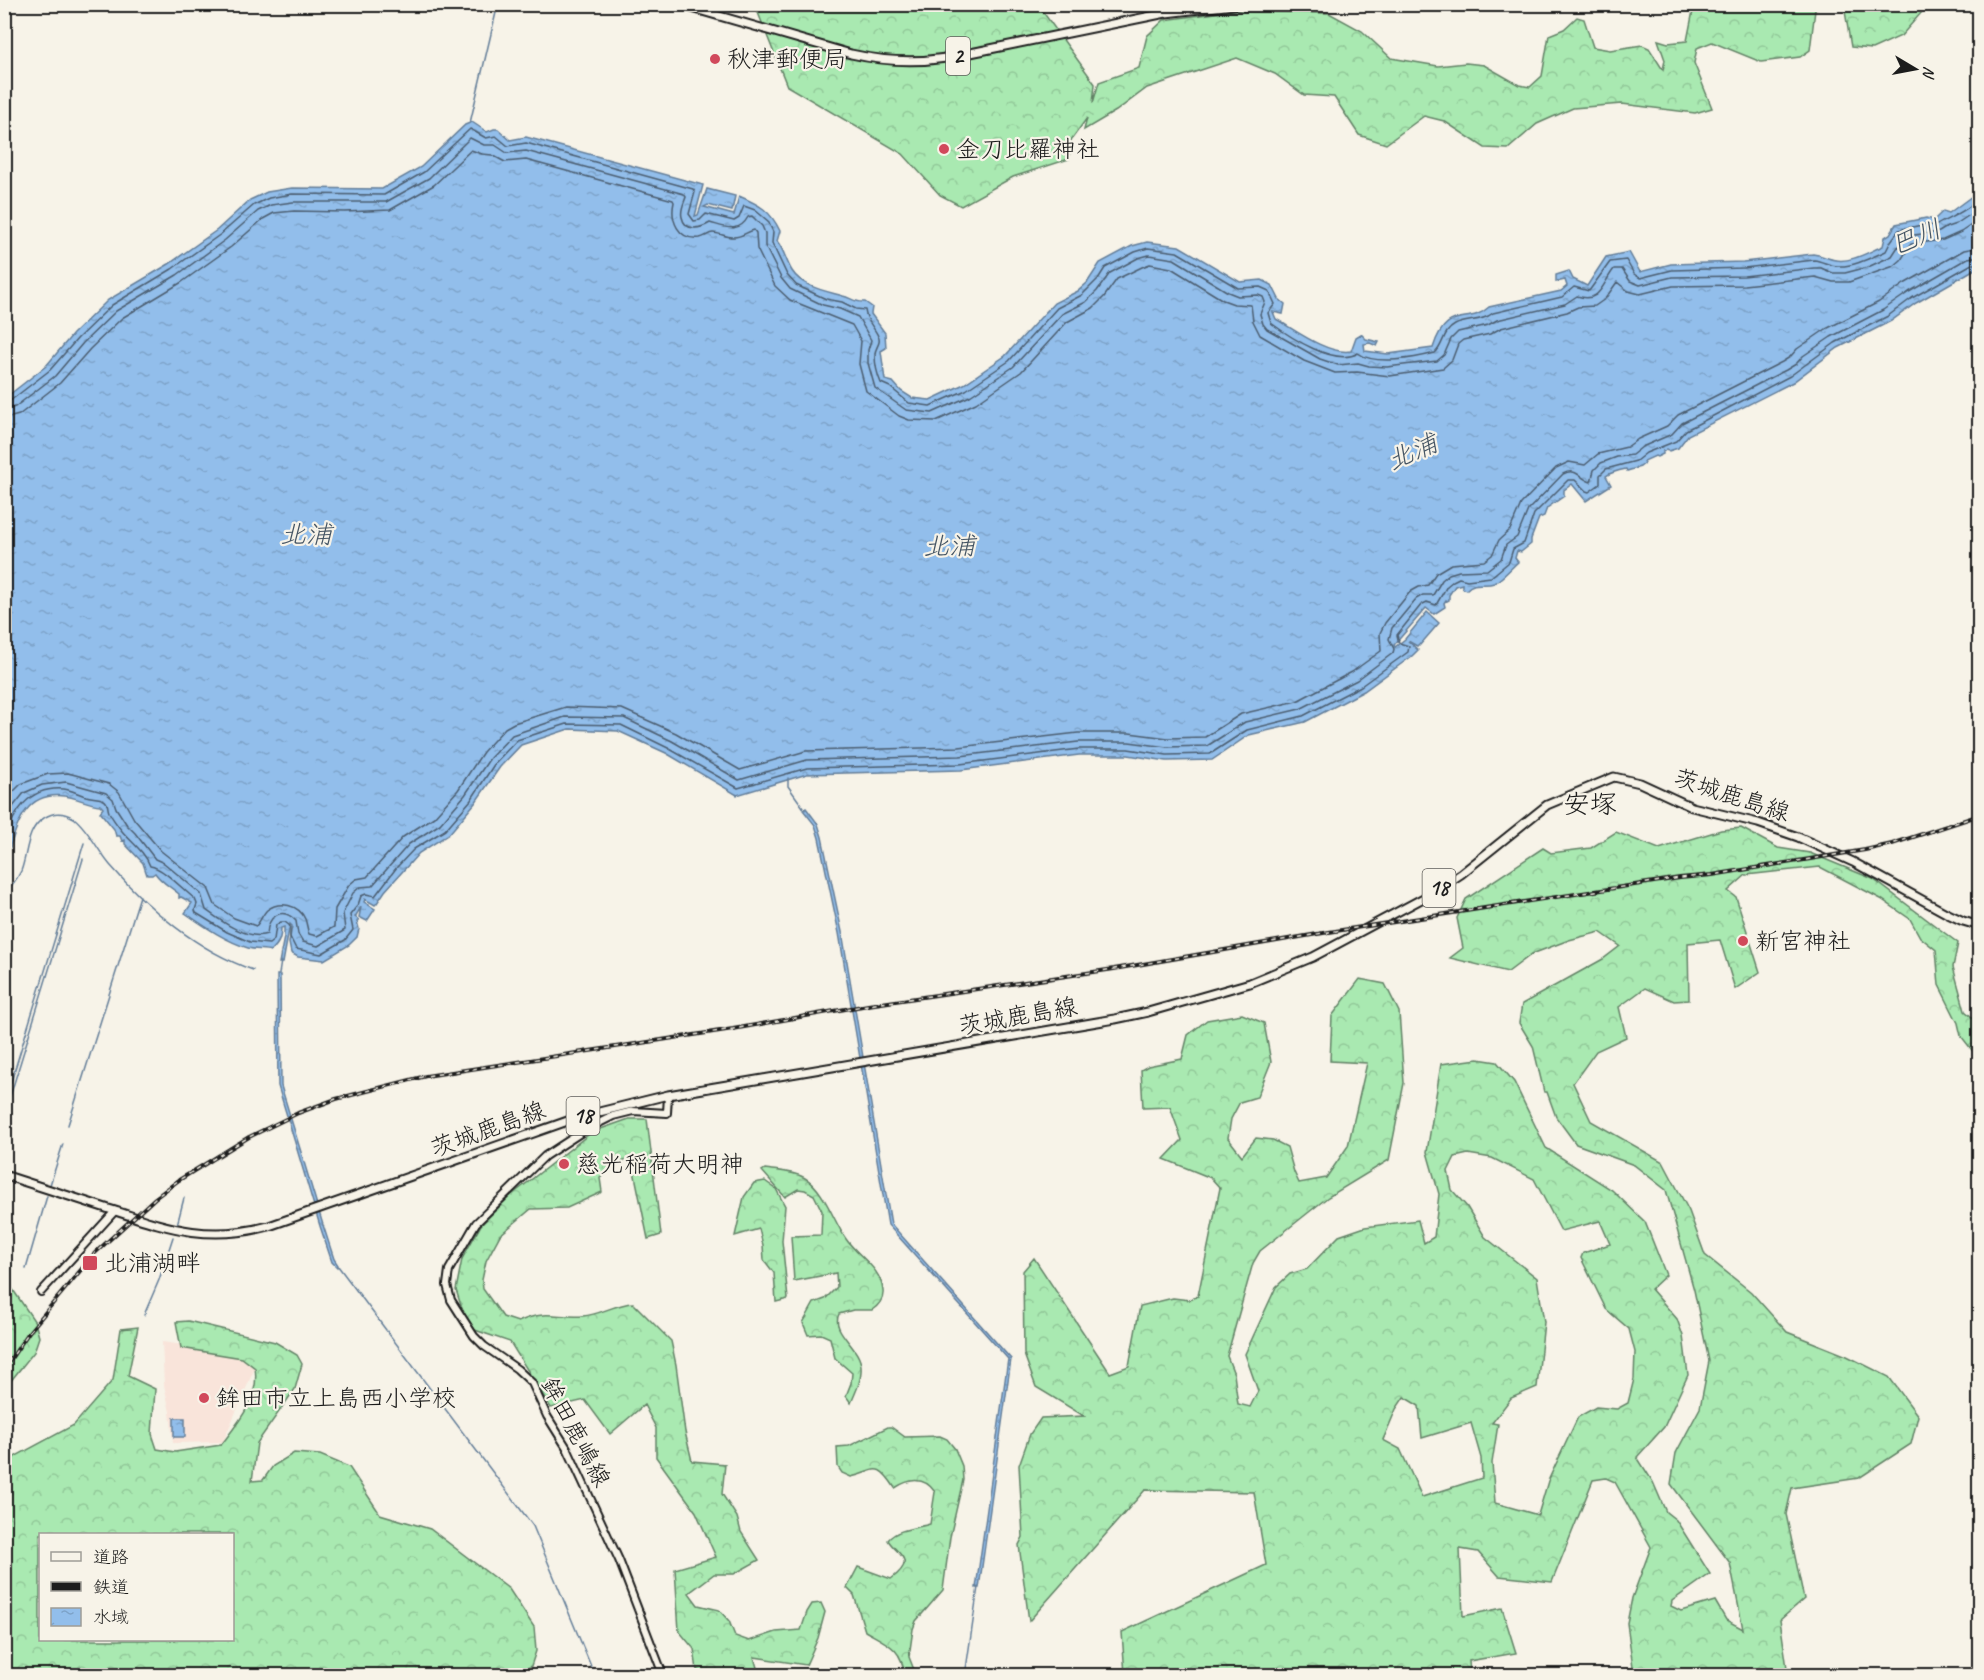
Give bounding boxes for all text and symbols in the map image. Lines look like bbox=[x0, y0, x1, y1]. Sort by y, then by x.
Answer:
road number: 2 bbox=[946, 37, 970, 75]
north arrow bbox=[1885, 39, 1945, 99]
place label: 秋津郵便局 bbox=[727, 44, 847, 74]
marker: 秋津郵便局 bbox=[708, 52, 722, 66]
text: N bbox=[1918, 65, 1939, 81]
place label: 金刀比羅神社 bbox=[956, 134, 1100, 164]
marker: 金刀比羅神社 bbox=[937, 142, 951, 156]
water label: 巴川 bbox=[1886, 212, 1946, 262]
water label: 北浦 bbox=[1382, 425, 1445, 478]
water label: 北浦 bbox=[280, 518, 335, 551]
water label: 北浦 bbox=[923, 529, 978, 563]
street label: 茨城鹿島線 bbox=[1670, 762, 1794, 828]
district label: 安塚 bbox=[1563, 787, 1617, 821]
road number: 18 bbox=[1422, 869, 1456, 907]
place label: 新宮神社 bbox=[1755, 926, 1851, 956]
marker: 新宮神社 bbox=[1736, 934, 1750, 948]
street label: 茨城鹿島線 bbox=[956, 991, 1080, 1041]
street label: 茨城鹿島線 bbox=[426, 1094, 550, 1164]
road number: 18 bbox=[566, 1097, 600, 1135]
place label: 慈光稲荷大明神 bbox=[576, 1149, 744, 1179]
marker: 慈光稲荷大明神 bbox=[557, 1157, 571, 1171]
place label: 北浦湖畔 bbox=[104, 1248, 200, 1278]
marker: 北浦湖畔 bbox=[81, 1254, 99, 1272]
street label: 鉾田鹿嶋線 bbox=[535, 1372, 617, 1492]
place label: 鉾田市立上島西小学校 bbox=[216, 1383, 456, 1413]
marker: 鉾田市立上島西小学校 bbox=[197, 1391, 211, 1405]
legend bbox=[39, 1533, 234, 1641]
text: 道路 bbox=[93, 1546, 129, 1568]
text: 鉄道 bbox=[93, 1576, 129, 1598]
text: 水域 bbox=[93, 1606, 129, 1628]

